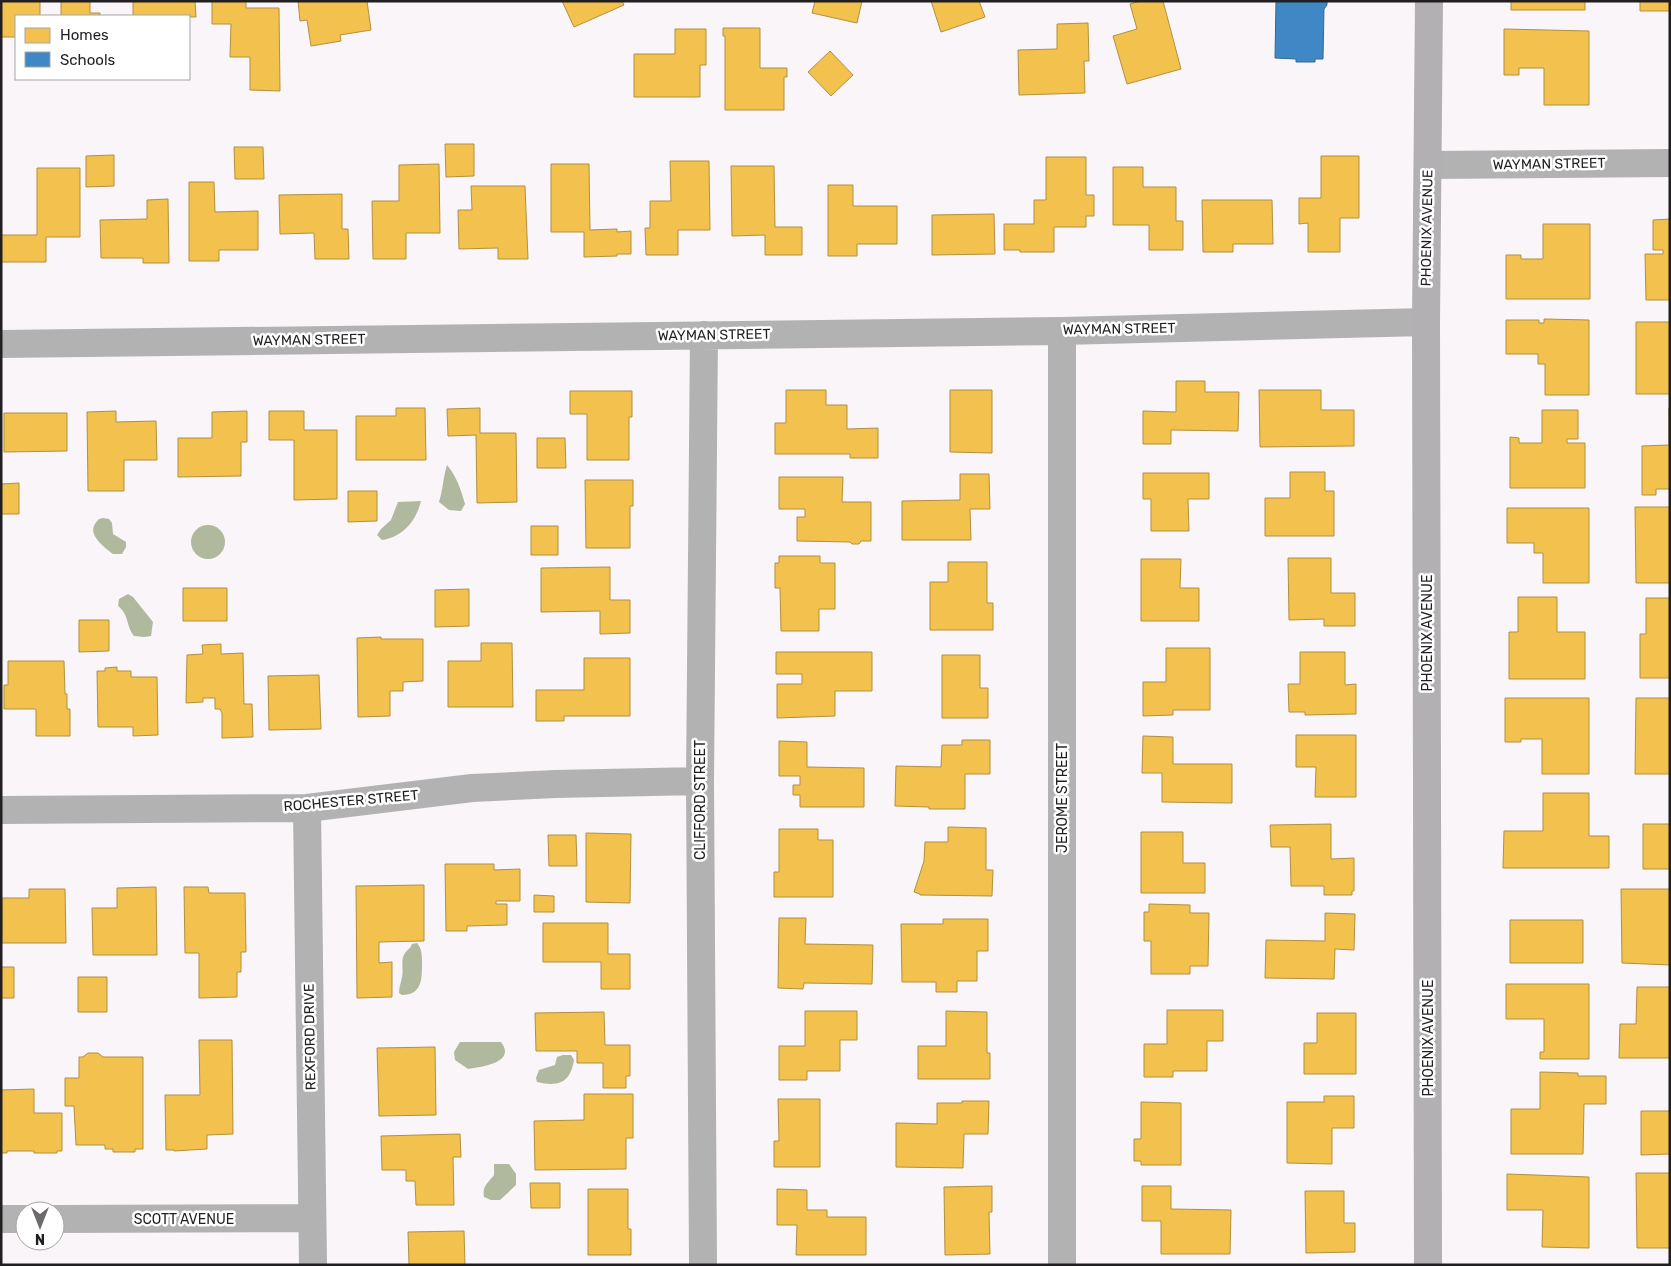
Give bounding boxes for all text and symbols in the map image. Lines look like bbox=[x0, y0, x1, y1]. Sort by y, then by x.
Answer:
legend bbox=[15, 15, 190, 80]
text: Homes bbox=[60, 26, 109, 44]
text: Schools bbox=[60, 51, 116, 69]
street label: WAYMAN STREET bbox=[1492, 155, 1606, 173]
street label: PHOENIX AVENUE bbox=[1417, 169, 1437, 287]
street label: WAYMAN STREET bbox=[1062, 320, 1176, 338]
street label: WAYMAN STREET bbox=[657, 326, 771, 344]
street label: WAYMAN STREET bbox=[252, 331, 366, 349]
street label: PHOENIX AVENUE bbox=[1419, 575, 1436, 691]
street label: CLIFFORD STREET bbox=[692, 740, 709, 860]
street label: JEROME STREET bbox=[1054, 743, 1071, 853]
street label: ROCHESTER STREET bbox=[283, 787, 419, 815]
street label: PHOENIX AVENUE bbox=[1420, 980, 1437, 1096]
street label: REXFORD DRIVE bbox=[301, 984, 319, 1090]
north arrow bbox=[15, 1201, 65, 1251]
street label: SCOTT AVENUE bbox=[134, 1211, 234, 1228]
text: N bbox=[35, 1230, 45, 1247]

